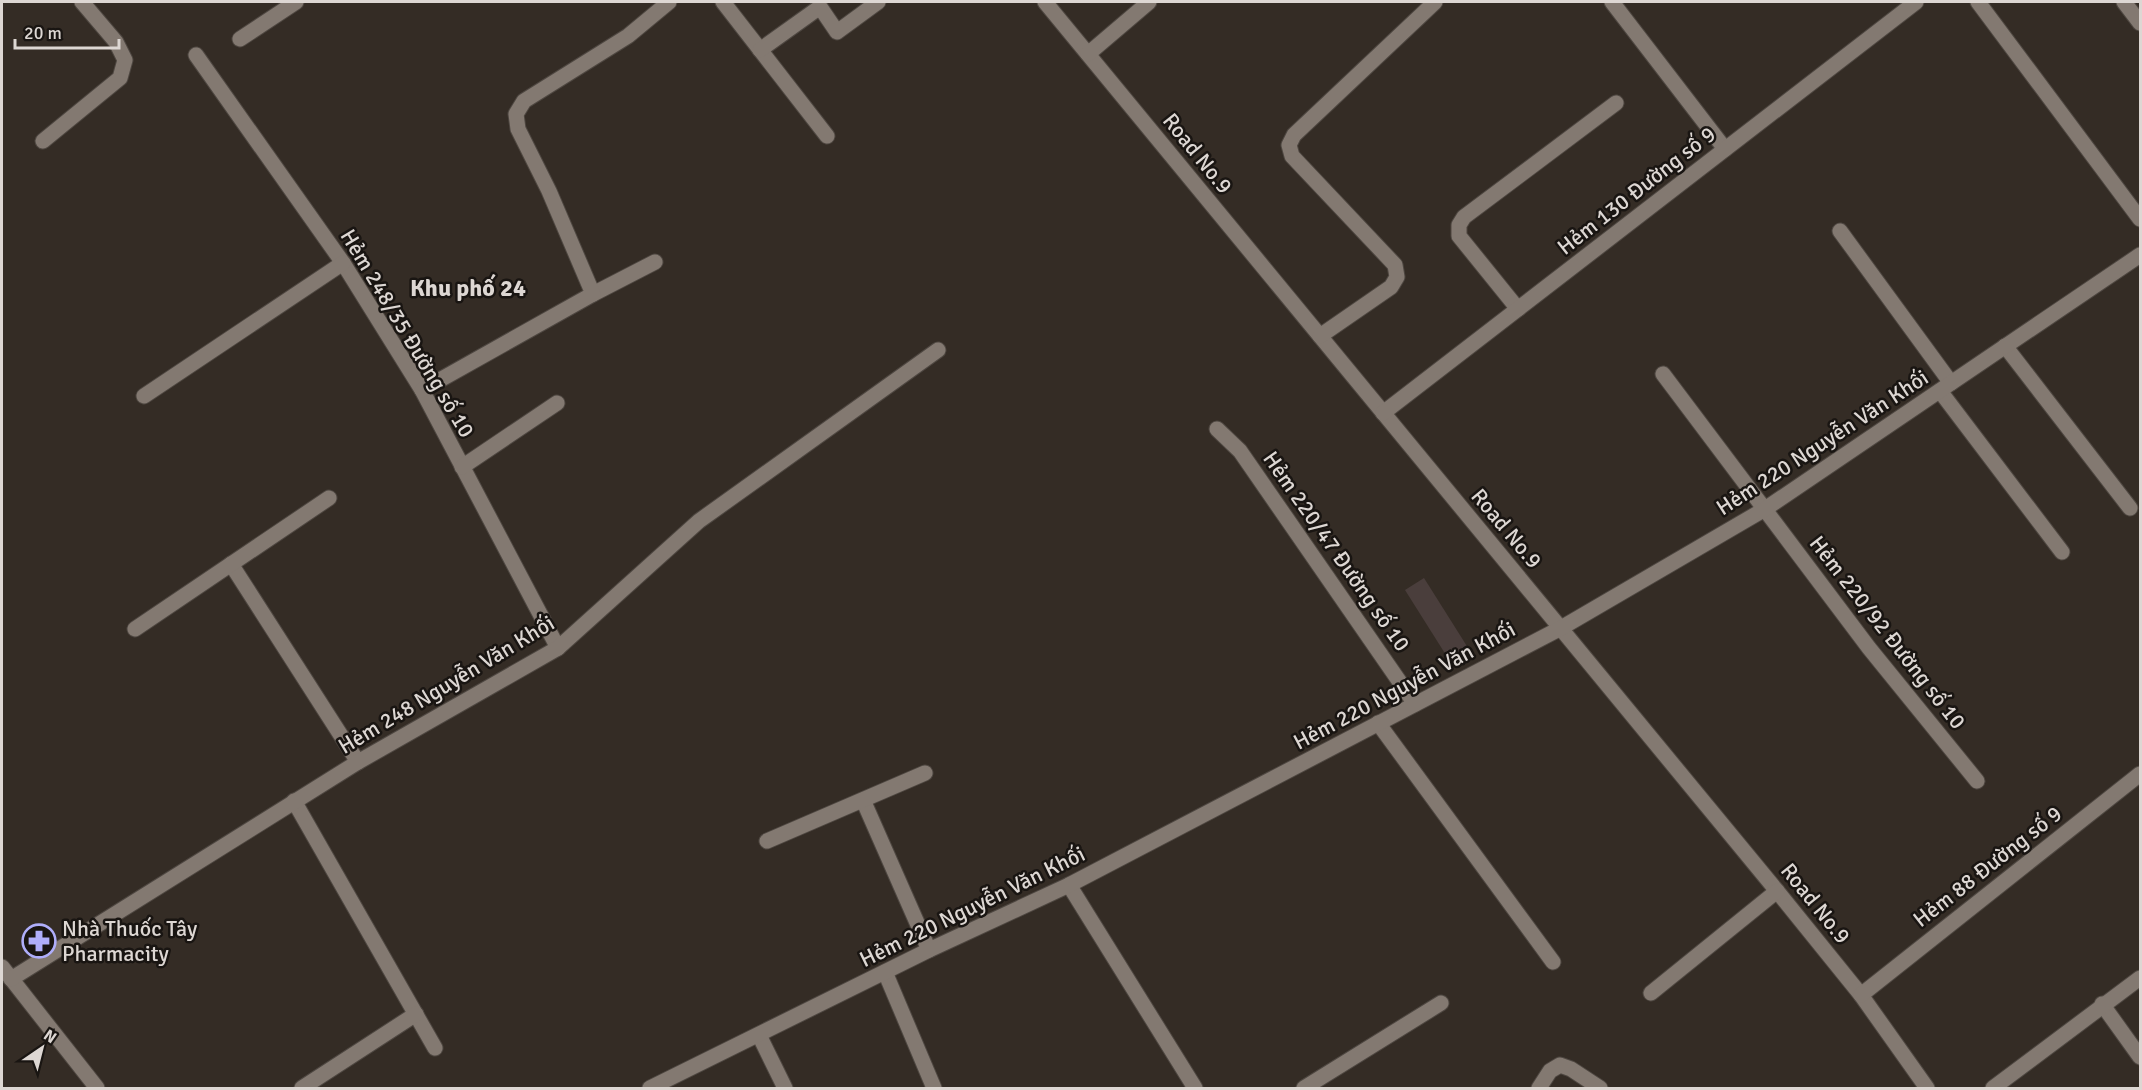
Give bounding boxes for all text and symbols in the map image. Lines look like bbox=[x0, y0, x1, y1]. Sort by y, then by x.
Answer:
scale bar bbox=[15, 12, 118, 50]
text: 20 m bbox=[24, 22, 62, 44]
street label: Road No.9 bbox=[1157, 108, 1238, 199]
street label: Hẻm 130 Đường số 9 bbox=[1552, 120, 1721, 260]
street label: Hẻm 248/35 Đường số 10 bbox=[335, 224, 480, 442]
district label: Khu phố 24 bbox=[410, 273, 526, 303]
street label: Hẻm 220 Nguyễn Văn Khối bbox=[1711, 364, 1933, 521]
street label: Hẻm 220/47 Đường số 10 bbox=[1257, 446, 1416, 657]
street label: Road No.9 bbox=[1465, 483, 1548, 574]
street label: Hẻm 220/92 Đường số 10 bbox=[1804, 530, 1972, 734]
street label: Hẻm 248 Nguyễn Văn Khối bbox=[333, 609, 559, 760]
street label: Hẻm 220 Nguyễn Văn Khối bbox=[1289, 615, 1520, 755]
street label: Hẻm 88 Đường số 9 bbox=[1908, 800, 2067, 933]
street label: Hẻm 220 Nguyễn Văn Khối bbox=[855, 840, 1089, 973]
street label: Road No.9 bbox=[1775, 858, 1856, 949]
place label: Nhà Thuốc Tây Pharmacity bbox=[62, 915, 198, 967]
pharmacy icon: Nhà Thuốc Tây Pharmacity bbox=[21, 923, 57, 959]
north arrow bbox=[12, 1018, 72, 1078]
text: N bbox=[40, 1025, 60, 1048]

